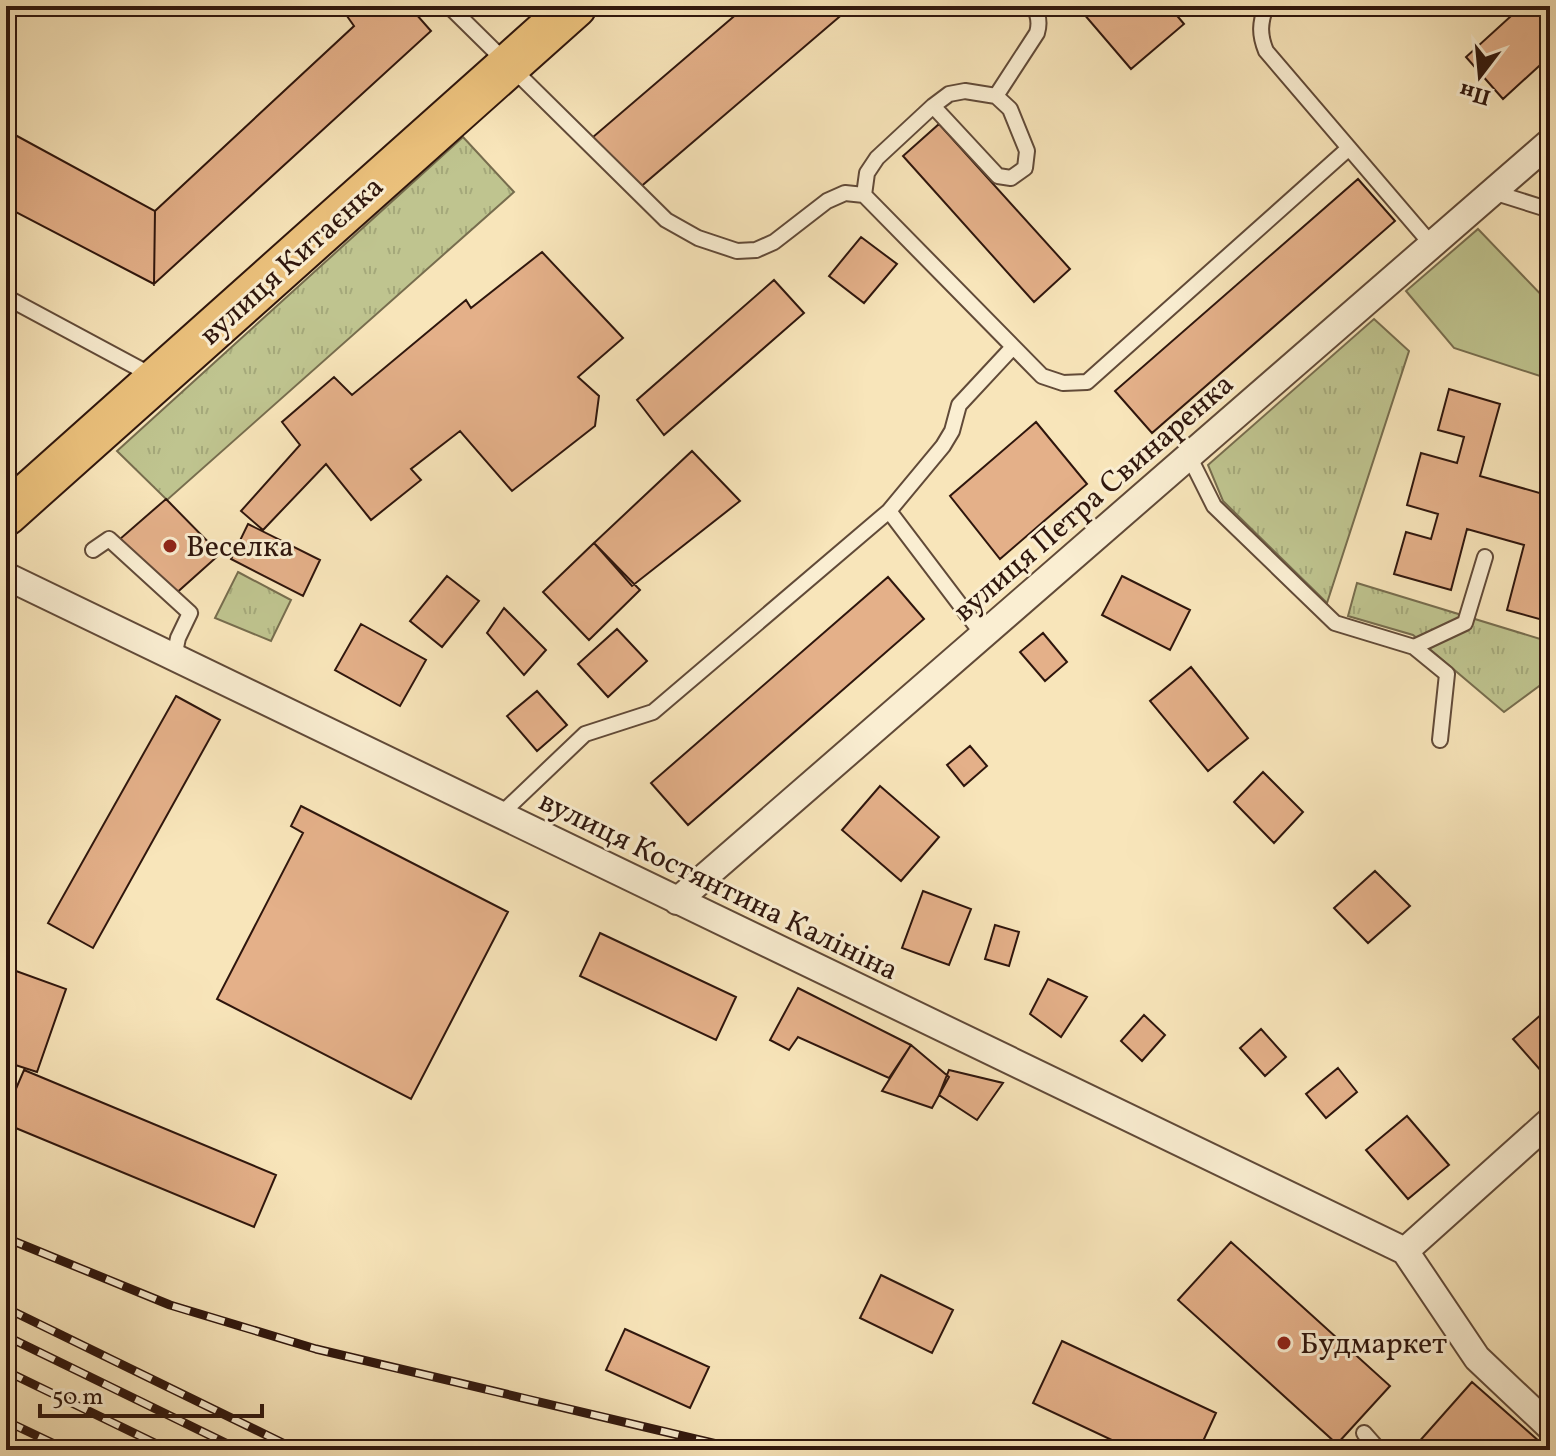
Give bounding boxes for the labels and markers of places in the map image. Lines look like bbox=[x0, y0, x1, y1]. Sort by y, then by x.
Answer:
place label: Веселка bbox=[186, 527, 294, 569]
marker: Веселка bbox=[161, 537, 179, 555]
place label: Будмаркет bbox=[1300, 1324, 1447, 1366]
marker: Будмаркет bbox=[1275, 1334, 1293, 1352]

